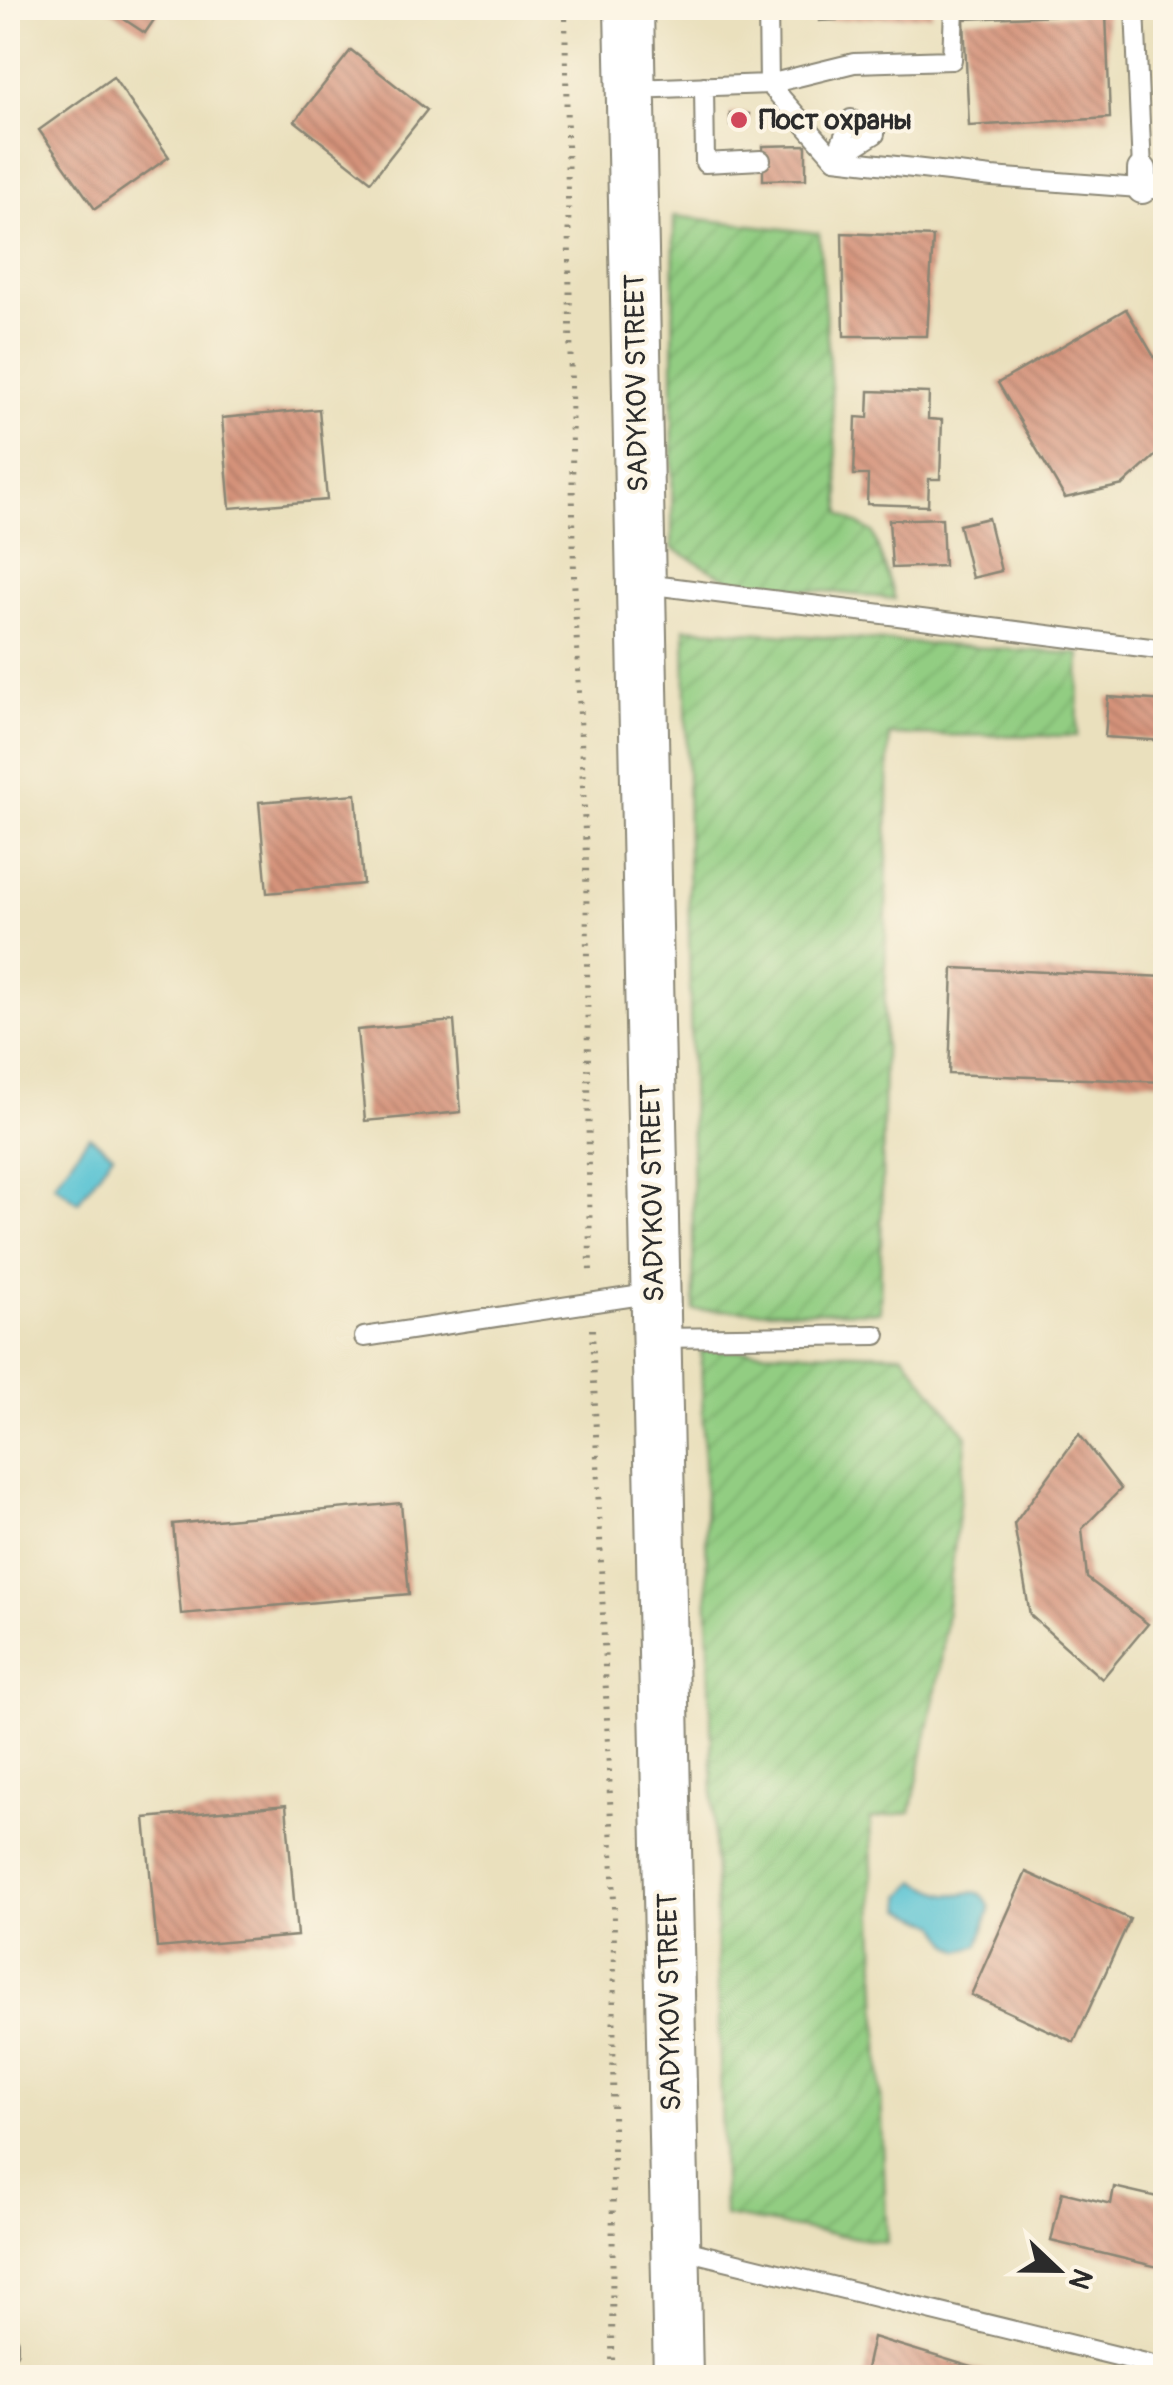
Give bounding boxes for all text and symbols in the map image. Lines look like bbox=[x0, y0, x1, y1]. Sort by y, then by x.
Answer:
place label: Пост охраны bbox=[759, 103, 912, 138]
marker: Пост охраны bbox=[728, 109, 750, 131]
street label: SADYKOV STREET bbox=[618, 273, 656, 493]
street label: SADYKOV STREET bbox=[634, 1083, 672, 1303]
street label: SADYKOV STREET bbox=[651, 1892, 689, 2112]
north arrow bbox=[1008, 2220, 1108, 2320]
text: N bbox=[1060, 2263, 1100, 2294]

